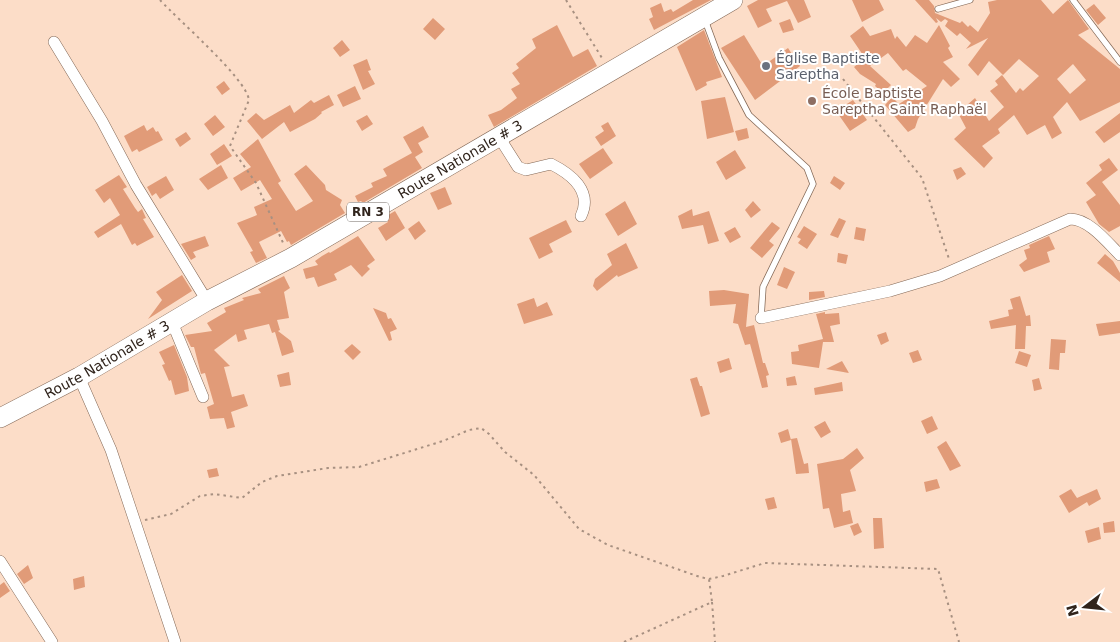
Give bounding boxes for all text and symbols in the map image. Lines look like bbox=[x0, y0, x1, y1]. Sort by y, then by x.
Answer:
place label: Église Baptiste Sareptha bbox=[776, 50, 880, 82]
marker: Église Baptiste Sareptha bbox=[760, 60, 772, 72]
place label: École Baptiste Sareptha Saint Raphaël bbox=[822, 85, 987, 117]
marker: École Baptiste Sareptha Saint Raphaël bbox=[806, 95, 818, 107]
street label: Route Nationale # 3 bbox=[395, 117, 525, 202]
road number: RN 3 bbox=[347, 202, 389, 222]
street label: Route Nationale # 3 bbox=[42, 317, 172, 402]
north arrow bbox=[1060, 582, 1110, 632]
text: N bbox=[1063, 603, 1082, 618]

